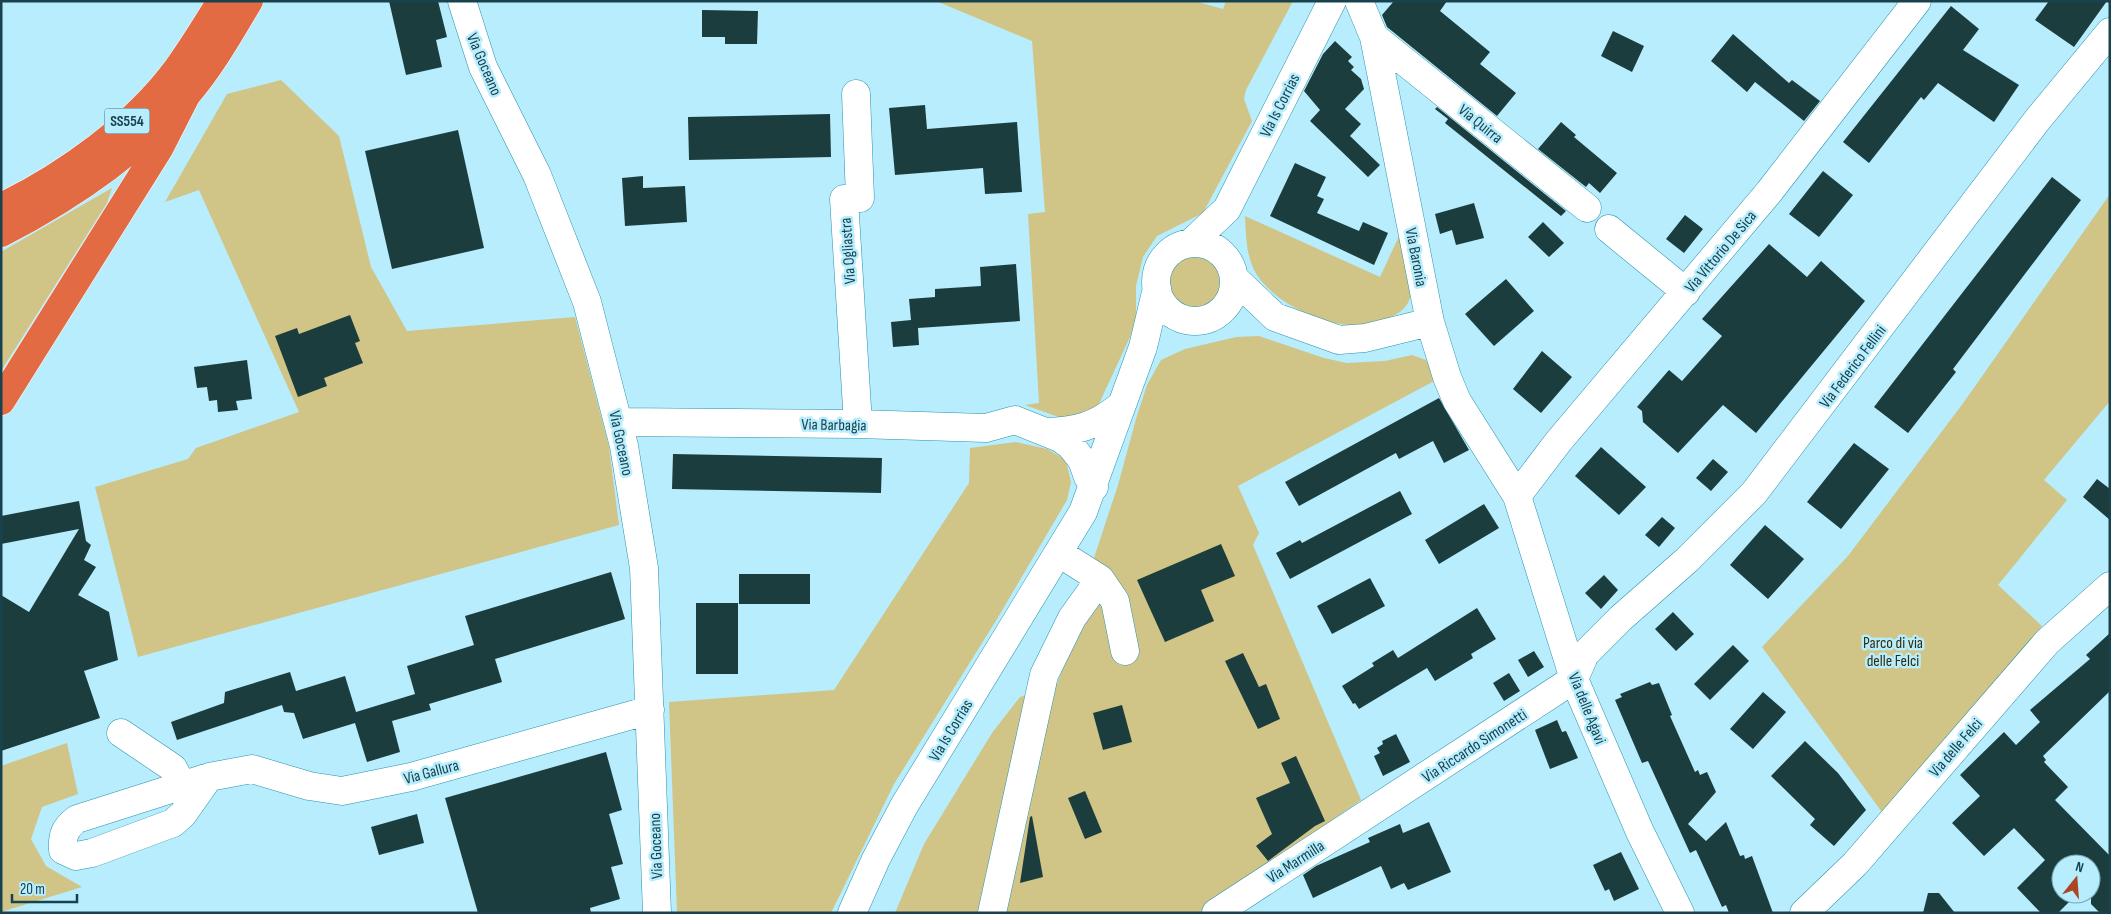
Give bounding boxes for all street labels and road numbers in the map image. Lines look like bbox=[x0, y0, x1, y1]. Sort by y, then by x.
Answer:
street label: Via Goceano bbox=[462, 31, 505, 99]
street label: Via Is Corrias bbox=[1256, 71, 1305, 141]
street label: Via Quirra bbox=[1454, 101, 1506, 148]
road number: SS554 bbox=[104, 108, 150, 134]
street label: Via Vittorio De Sica bbox=[1681, 207, 1761, 297]
street label: Via Ogliastra bbox=[837, 217, 860, 285]
street label: Via Baronia bbox=[1401, 226, 1430, 288]
street label: Via Federico Fellini bbox=[1816, 322, 1890, 412]
street label: Via Goceano bbox=[604, 409, 637, 478]
street label: Via Barbagia bbox=[801, 415, 867, 436]
street label: Via delle Agavi bbox=[1564, 670, 1610, 747]
street label: Via Is Corrias bbox=[925, 696, 977, 765]
street label: Via Riccardo Simonetti bbox=[1419, 705, 1531, 787]
street label: Via delle Felci bbox=[1925, 715, 1987, 781]
street label: Via Gallura bbox=[402, 756, 461, 789]
street label: Via Goceano bbox=[646, 813, 667, 879]
street label: Via Marmilla bbox=[1264, 837, 1328, 888]

